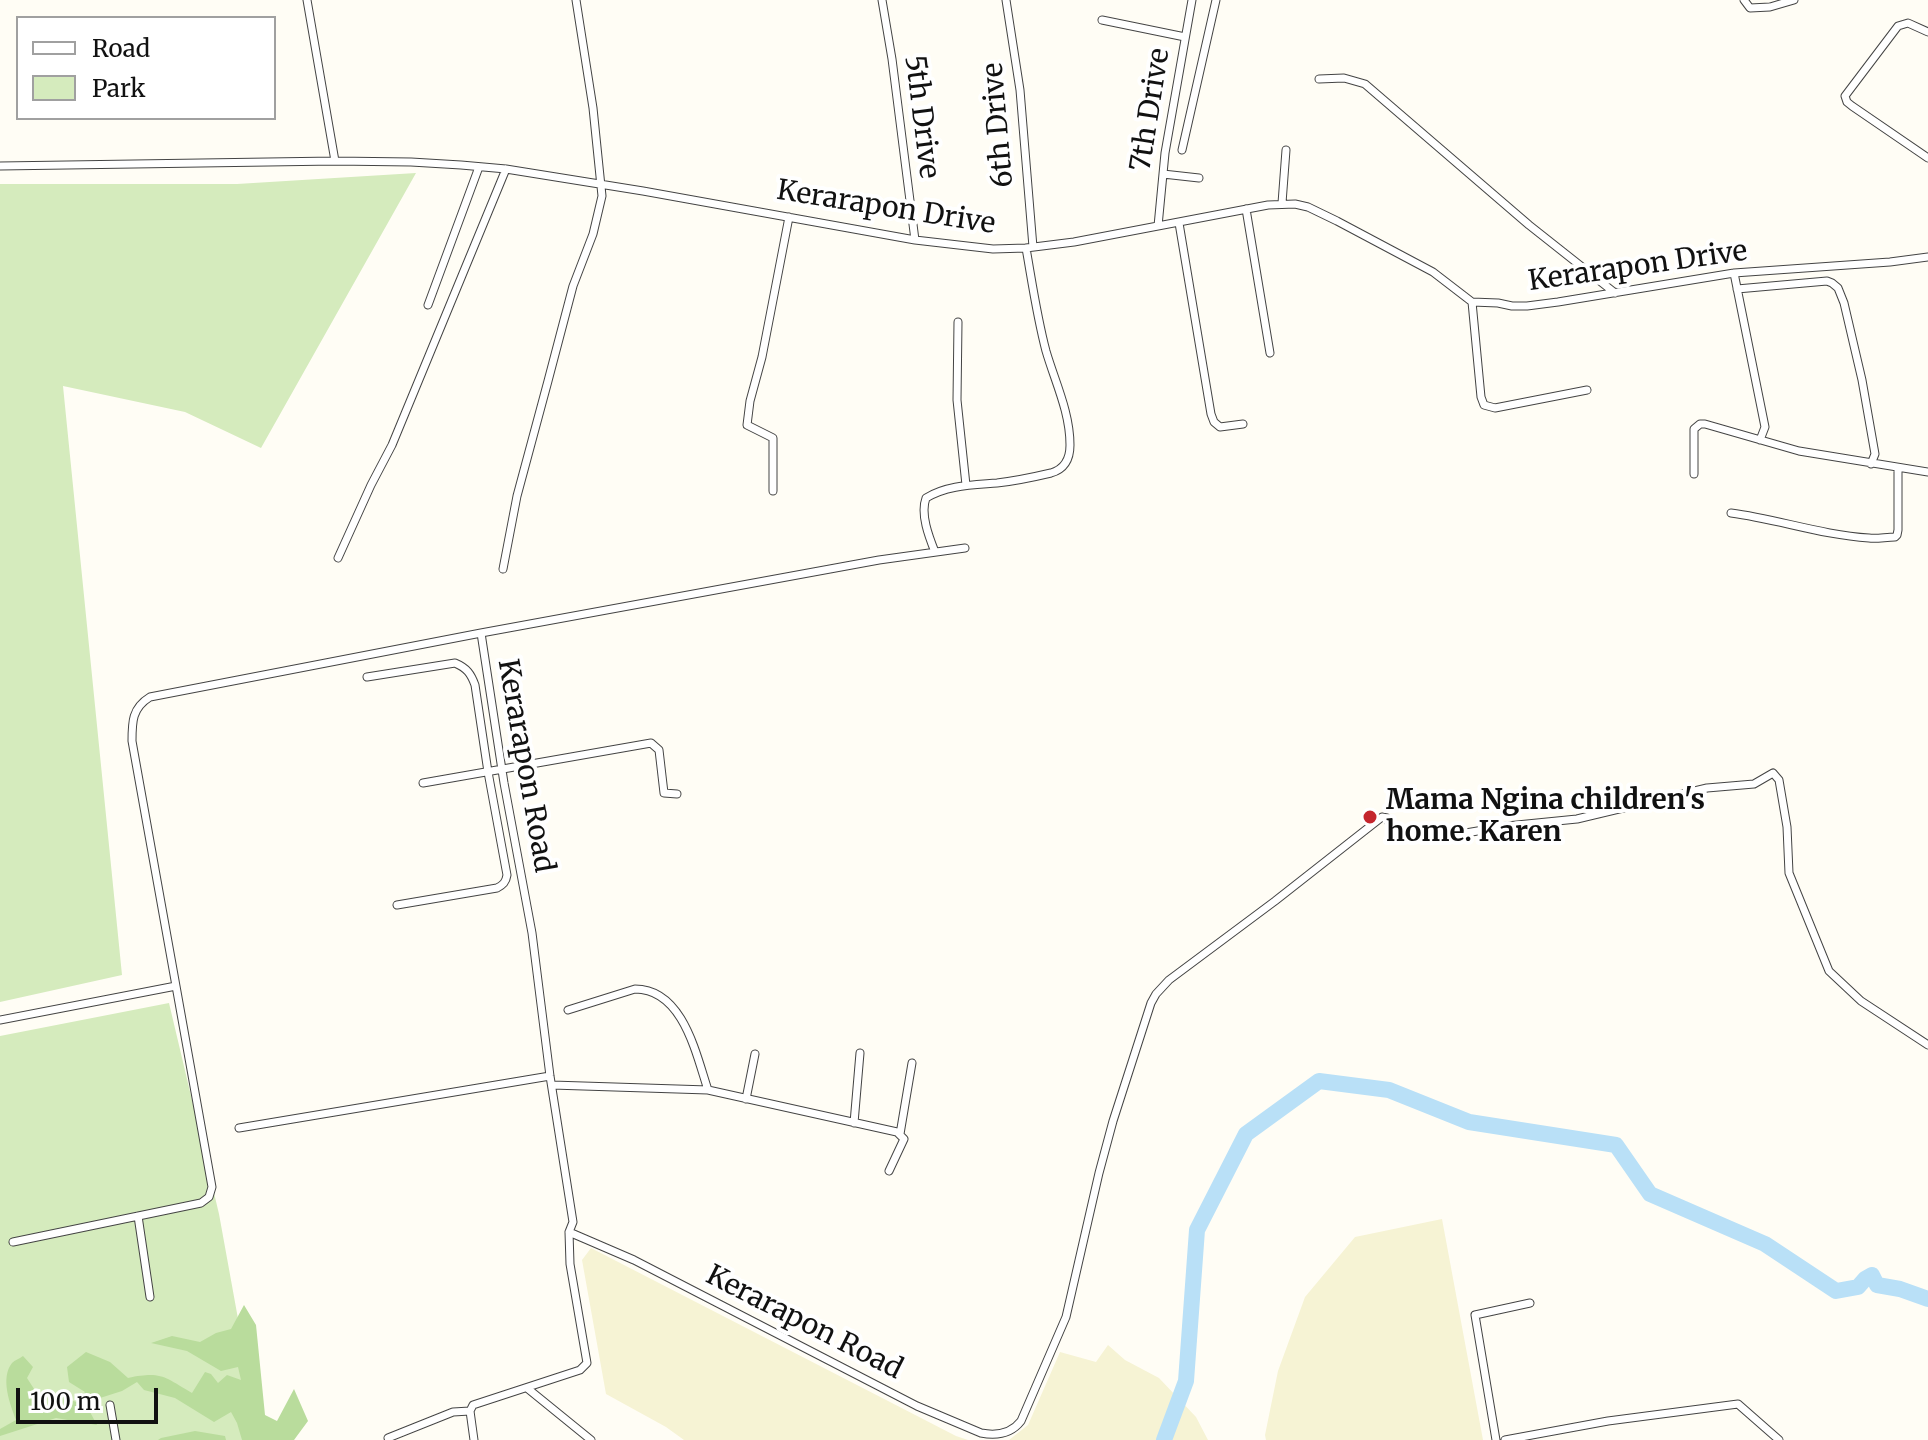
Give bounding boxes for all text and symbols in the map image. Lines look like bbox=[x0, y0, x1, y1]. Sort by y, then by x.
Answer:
legend bbox=[16, 16, 276, 120]
text: Road bbox=[92, 33, 150, 64]
street label: 7th Drive bbox=[1125, 46, 1177, 174]
street label: 5th Drive bbox=[897, 53, 945, 181]
street label: 6th Drive bbox=[977, 61, 1021, 189]
text: Park bbox=[92, 73, 145, 104]
street label: Kerarapon Drive bbox=[774, 174, 998, 242]
street label: Kerarapon Drive bbox=[1526, 235, 1750, 299]
street label: Kerarapon Road bbox=[490, 657, 560, 875]
place label: Mama Ngina children's home. Karen bbox=[1386, 784, 1705, 850]
marker: Mama Ngina children's home. Karen bbox=[1361, 808, 1379, 826]
street label: Kerarapon Road bbox=[700, 1259, 908, 1387]
scale bar bbox=[20, 1372, 162, 1422]
text: 100 m bbox=[30, 1386, 100, 1417]

